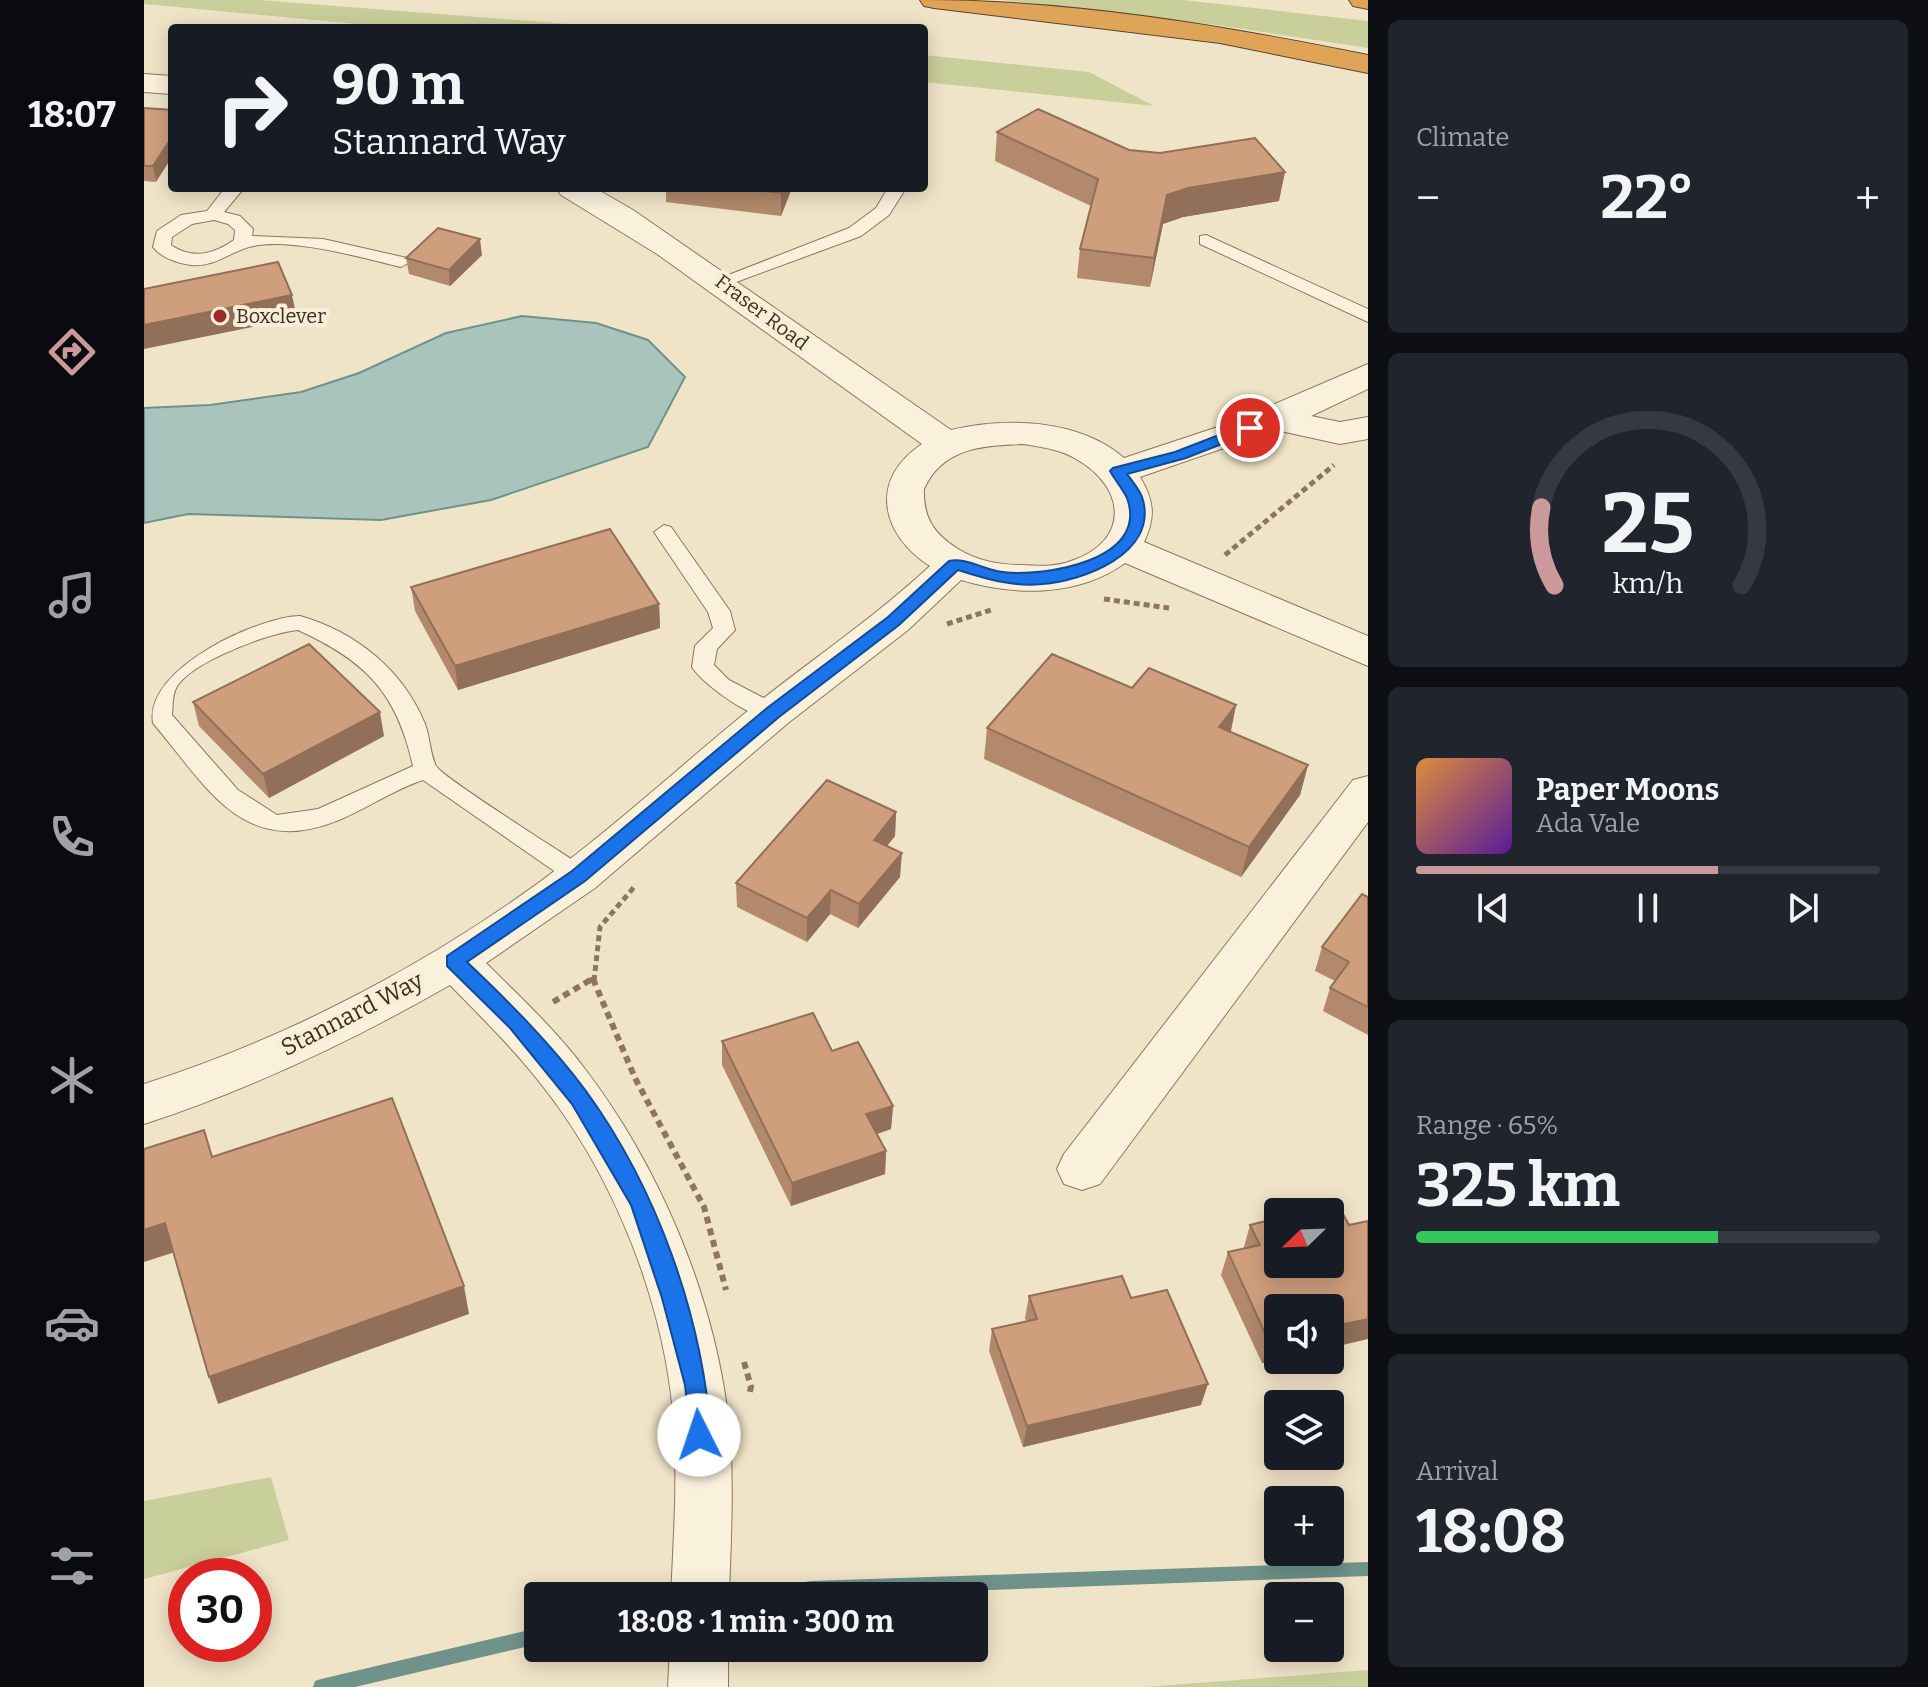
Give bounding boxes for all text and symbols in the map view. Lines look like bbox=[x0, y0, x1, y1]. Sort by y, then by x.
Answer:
text: 90 m bbox=[332, 52, 464, 119]
icon: right bbox=[200, 56, 304, 160]
text: 18:07 bbox=[28, 93, 116, 137]
text: Stannard Way bbox=[332, 120, 566, 164]
text: Climate bbox=[1416, 122, 1510, 153]
text: 22° bbox=[1601, 162, 1695, 234]
text: − bbox=[1416, 172, 1440, 225]
text: + bbox=[1855, 172, 1880, 225]
street label: Fraser Road bbox=[711, 269, 813, 355]
place label: Boxclever bbox=[236, 304, 326, 328]
marker: Boxclever bbox=[211, 307, 229, 325]
icon: directions bbox=[44, 324, 100, 380]
pin bbox=[1216, 394, 1284, 462]
icon: arrive bbox=[1228, 406, 1272, 450]
text: 25 bbox=[1602, 474, 1694, 574]
text: km/h bbox=[1613, 566, 1684, 601]
icon: music bbox=[44, 567, 100, 623]
text: Paper Moons bbox=[1536, 772, 1719, 808]
text: Ada Vale bbox=[1536, 808, 1640, 839]
icon: phone bbox=[44, 809, 100, 865]
icon: previous bbox=[1471, 886, 1515, 930]
icon: pause bbox=[1626, 886, 1670, 930]
icon: next bbox=[1781, 886, 1825, 930]
street label: Stannard Way bbox=[276, 966, 428, 1062]
icon: climate bbox=[44, 1052, 100, 1108]
text: Range · 65% bbox=[1416, 1110, 1558, 1141]
text: 325 km bbox=[1416, 1150, 1620, 1222]
north arrow bbox=[1264, 1198, 1344, 1278]
map controls bbox=[1264, 1198, 1344, 1662]
button: sound bbox=[1264, 1294, 1344, 1374]
icon: car bbox=[44, 1295, 100, 1351]
button: layers bbox=[1264, 1390, 1344, 1470]
position arrow bbox=[657, 1393, 741, 1477]
text: Arrival bbox=[1416, 1456, 1498, 1487]
button: + bbox=[1264, 1486, 1344, 1566]
text: 18:08 bbox=[1416, 1496, 1566, 1568]
icon: filters bbox=[44, 1538, 100, 1594]
speed limit sign: 30 bbox=[168, 1558, 272, 1662]
button: − bbox=[1264, 1582, 1344, 1662]
text: 18:08 · 1 min · 300 m bbox=[618, 1604, 894, 1640]

